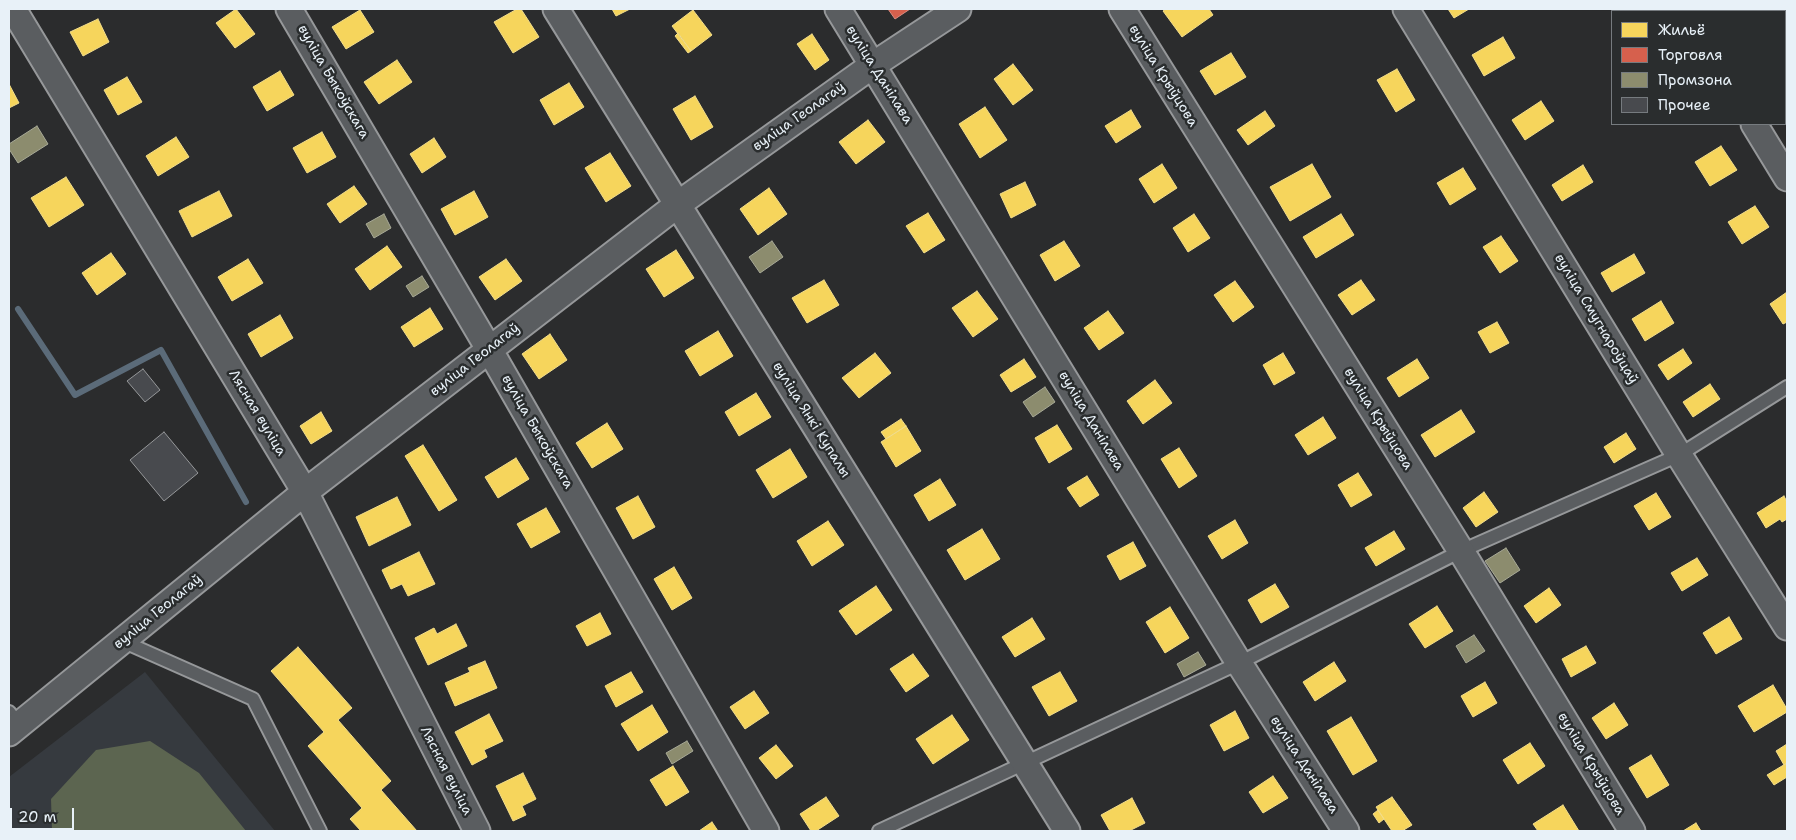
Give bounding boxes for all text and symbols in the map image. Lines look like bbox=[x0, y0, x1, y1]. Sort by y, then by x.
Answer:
legend bbox=[1611, 10, 1786, 125]
text: Жильё bbox=[1658, 20, 1705, 40]
street label: вуліца Быкоўскага bbox=[294, 22, 372, 142]
street label: вуліца Крыўцова bbox=[1125, 22, 1201, 130]
street label: вуліца Данілава bbox=[842, 23, 916, 127]
text: Торговля bbox=[1658, 45, 1723, 65]
text: Промзона bbox=[1658, 70, 1732, 90]
street label: вуліца Геолагаў bbox=[749, 79, 849, 155]
text: Прочее bbox=[1658, 95, 1710, 115]
street label: вуліца Смугнароўцаў bbox=[1551, 251, 1641, 387]
street label: вуліца Геолагаў bbox=[427, 320, 523, 400]
street label: вуліца Янкі Купалы bbox=[769, 359, 853, 481]
street label: вуліца Крыўцова bbox=[1340, 365, 1416, 473]
street label: Лясная вуліца bbox=[225, 367, 289, 459]
street label: вуліца Данілава bbox=[1055, 368, 1127, 474]
street label: вуліца Быкоўскага bbox=[498, 372, 576, 492]
street label: вуліца Геолагаў bbox=[110, 571, 206, 653]
street label: вуліца Крыўцова bbox=[1554, 710, 1628, 818]
street label: вуліца Данілава bbox=[1266, 713, 1342, 817]
street label: Лясная вуліца bbox=[416, 724, 476, 818]
scale bar bbox=[12, 798, 76, 830]
text: 20 m bbox=[18, 807, 57, 827]

